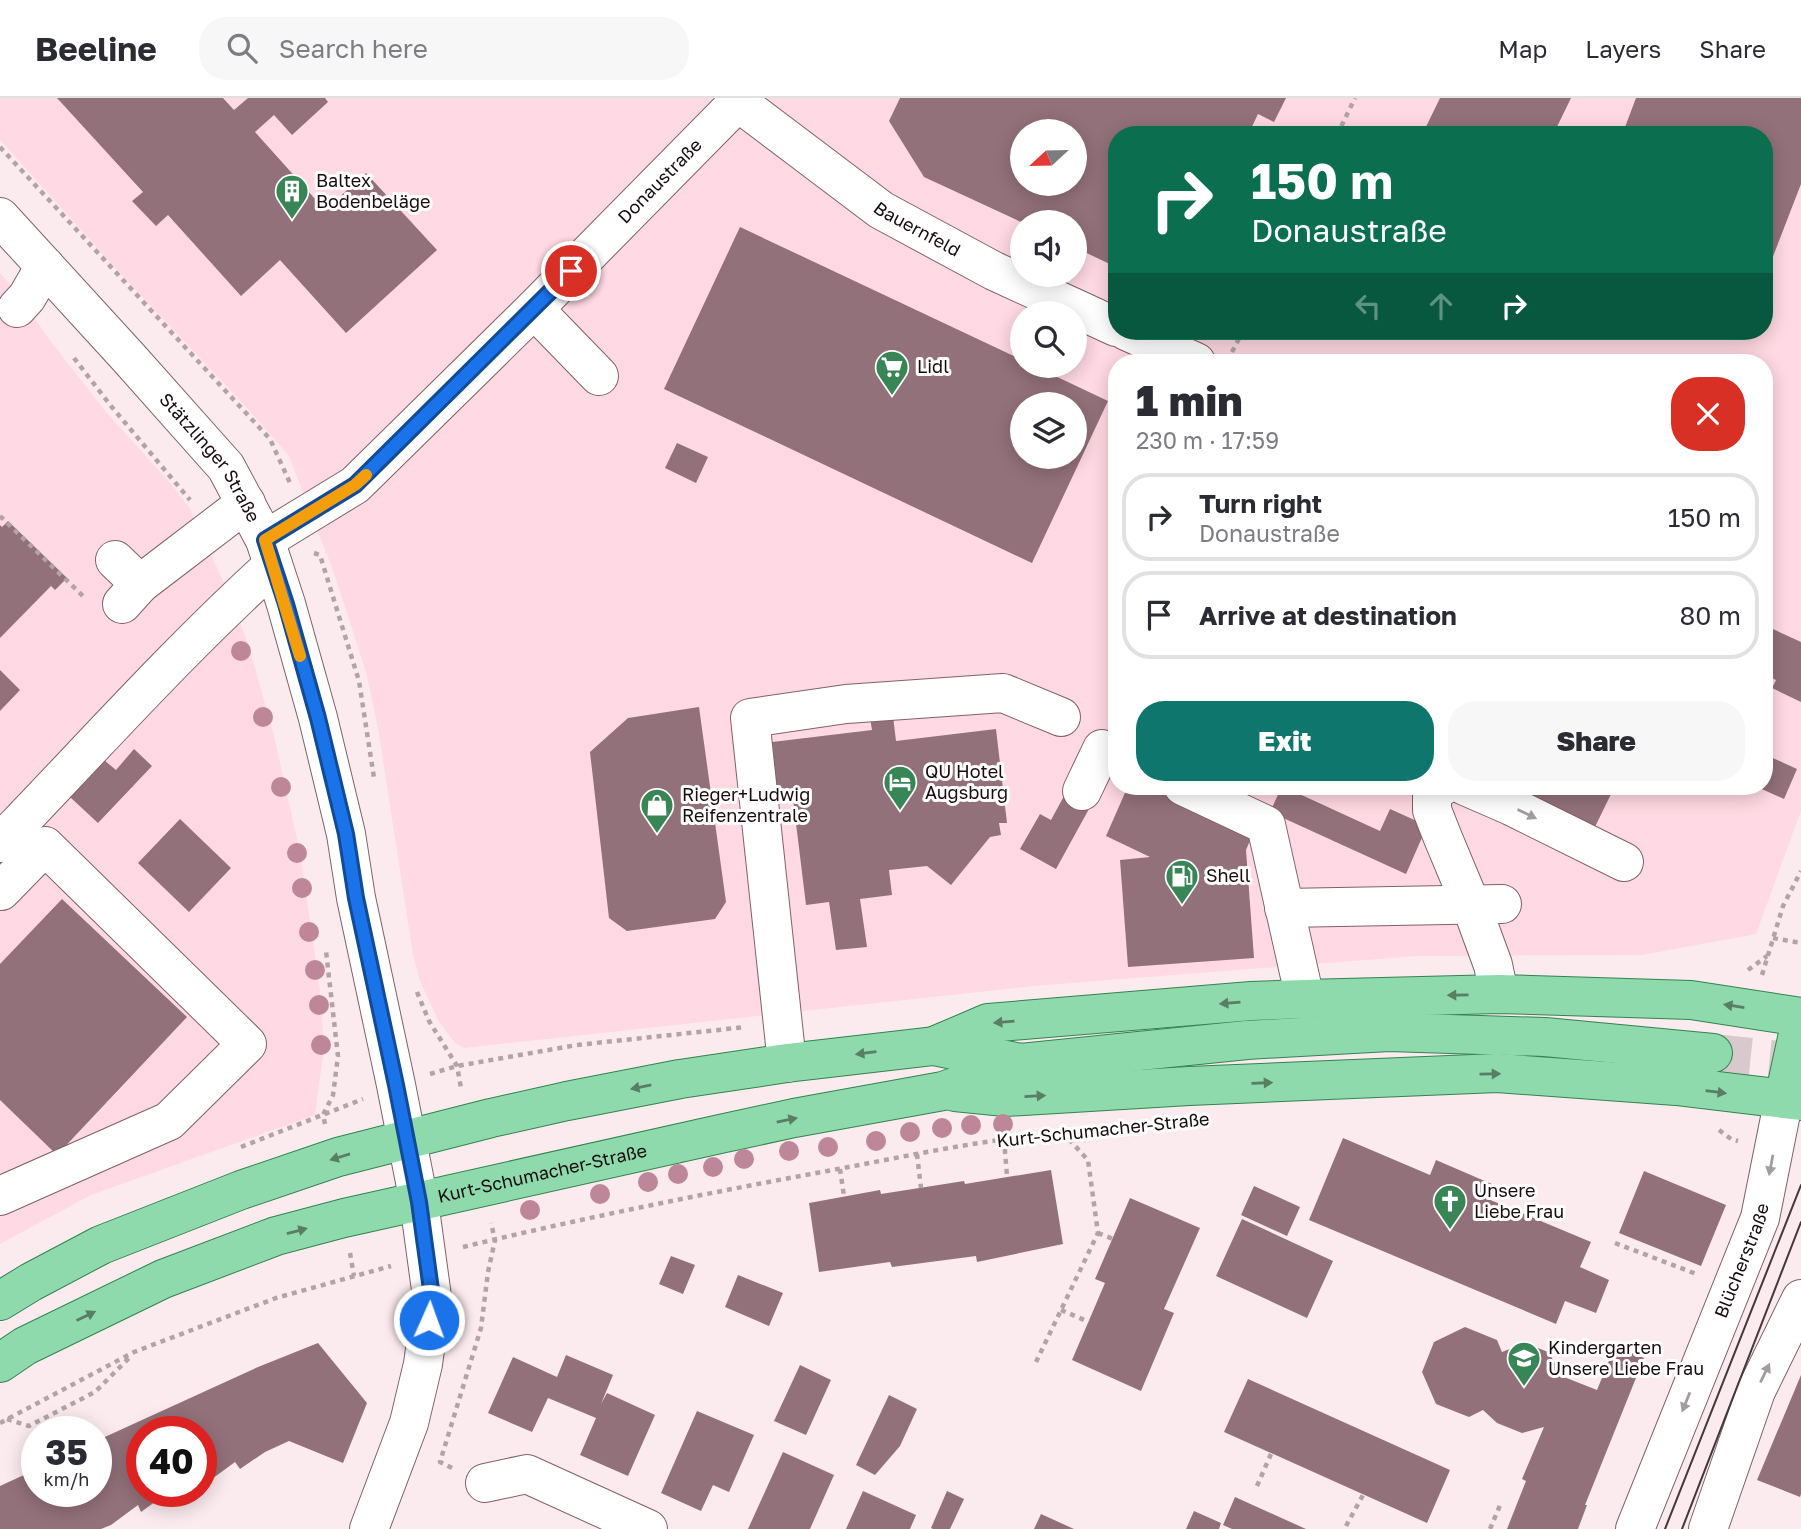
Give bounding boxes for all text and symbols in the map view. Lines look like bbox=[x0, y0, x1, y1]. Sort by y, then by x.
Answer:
search box bbox=[199, 17, 689, 80]
text: Beeline bbox=[35, 29, 157, 68]
icon: search bbox=[223, 29, 261, 67]
text: Search here bbox=[279, 33, 428, 64]
text: Map bbox=[1498, 34, 1547, 63]
text: Layers bbox=[1585, 34, 1661, 63]
text: Share bbox=[1699, 34, 1766, 63]
north arrow bbox=[1010, 119, 1087, 196]
map controls bbox=[1010, 119, 1087, 469]
street label: Donaustraße bbox=[613, 133, 706, 227]
text: 150 m bbox=[1251, 151, 1393, 210]
icon: right bbox=[1136, 154, 1227, 245]
place label: Baltex Bodenbeläge bbox=[316, 169, 430, 212]
building icon: Baltex Bodenbeläge bbox=[273, 172, 311, 221]
street label: Bauernfeld bbox=[870, 196, 964, 261]
button: sound bbox=[1010, 210, 1087, 287]
text: Donaustraße bbox=[1251, 211, 1447, 249]
pin bbox=[541, 241, 601, 301]
icon: arrive bbox=[552, 252, 590, 290]
icon: left bbox=[1349, 287, 1387, 325]
icon: ahead bbox=[1422, 287, 1460, 325]
icon: right bbox=[1495, 287, 1533, 325]
button: search bbox=[1010, 301, 1087, 378]
supermarket icon: Lidl bbox=[873, 348, 911, 397]
place label: Lidl bbox=[917, 355, 949, 377]
text: 1 min bbox=[1136, 375, 1243, 425]
button: close bbox=[1671, 377, 1745, 451]
street label: Stätzlinger Straße bbox=[155, 388, 265, 526]
button: layers bbox=[1010, 392, 1087, 469]
text: 230 m · 17:59 bbox=[1136, 426, 1279, 454]
text: Turn right bbox=[1199, 488, 1322, 519]
icon: right bbox=[1140, 498, 1178, 536]
text: 150 m bbox=[1668, 502, 1741, 533]
text: Donaustraße bbox=[1199, 519, 1340, 547]
icon: arrive bbox=[1140, 596, 1178, 634]
text: Arrive at destination bbox=[1199, 600, 1457, 631]
text: 80 m bbox=[1680, 600, 1741, 631]
button: Exit bbox=[1136, 701, 1434, 781]
button: Share bbox=[1448, 701, 1745, 781]
place label: QU Hotel Augsburg bbox=[925, 760, 1008, 803]
hotel icon: QU Hotel Augsburg bbox=[881, 763, 919, 812]
place label: Rieger+Ludwig Reifenzentrale bbox=[682, 783, 810, 826]
shop icon: Rieger+Ludwig Reifenzentrale bbox=[638, 786, 676, 835]
one-way arrow bbox=[1517, 809, 1537, 820]
fuel station icon: Shell bbox=[1163, 857, 1201, 906]
place label: Shell bbox=[1206, 864, 1251, 886]
one-way arrow bbox=[1446, 989, 1468, 1000]
one-way arrow bbox=[1219, 998, 1241, 1009]
one-way arrow bbox=[1722, 1000, 1744, 1011]
one-way arrow bbox=[992, 1017, 1014, 1028]
one-way arrow bbox=[855, 1048, 877, 1059]
one-way arrow bbox=[1479, 1068, 1501, 1080]
one-way arrow bbox=[1251, 1078, 1273, 1089]
one-way arrow bbox=[630, 1081, 652, 1092]
one-way arrow bbox=[1705, 1086, 1727, 1097]
one-way arrow bbox=[1024, 1090, 1046, 1101]
street label: Kurt-Schumacher-Straße bbox=[995, 1107, 1210, 1151]
one-way arrow bbox=[776, 1114, 798, 1125]
street label: Kurt-Schumacher-Straße bbox=[435, 1139, 649, 1207]
one-way arrow bbox=[329, 1153, 350, 1163]
one-way arrow bbox=[1766, 1154, 1777, 1176]
place label: Unsere Liebe Frau bbox=[1474, 1179, 1564, 1222]
church icon: Unsere Liebe Frau bbox=[1431, 1182, 1469, 1231]
street label: Blücherstraße bbox=[1709, 1201, 1773, 1321]
one-way arrow bbox=[286, 1225, 307, 1235]
position arrow bbox=[392, 1283, 466, 1357]
one-way arrow bbox=[76, 1310, 96, 1321]
place label: Kindergarten Unsere Liebe Frau bbox=[1548, 1336, 1704, 1379]
school or university icon: Kindergarten Unsere Liebe Frau bbox=[1505, 1339, 1543, 1388]
one-way arrow bbox=[1759, 1363, 1771, 1383]
one-way arrow bbox=[1681, 1391, 1692, 1412]
speed limit sign: 40 bbox=[126, 1416, 217, 1507]
text: 35 bbox=[45, 1431, 88, 1473]
text: km/h bbox=[44, 1468, 89, 1490]

